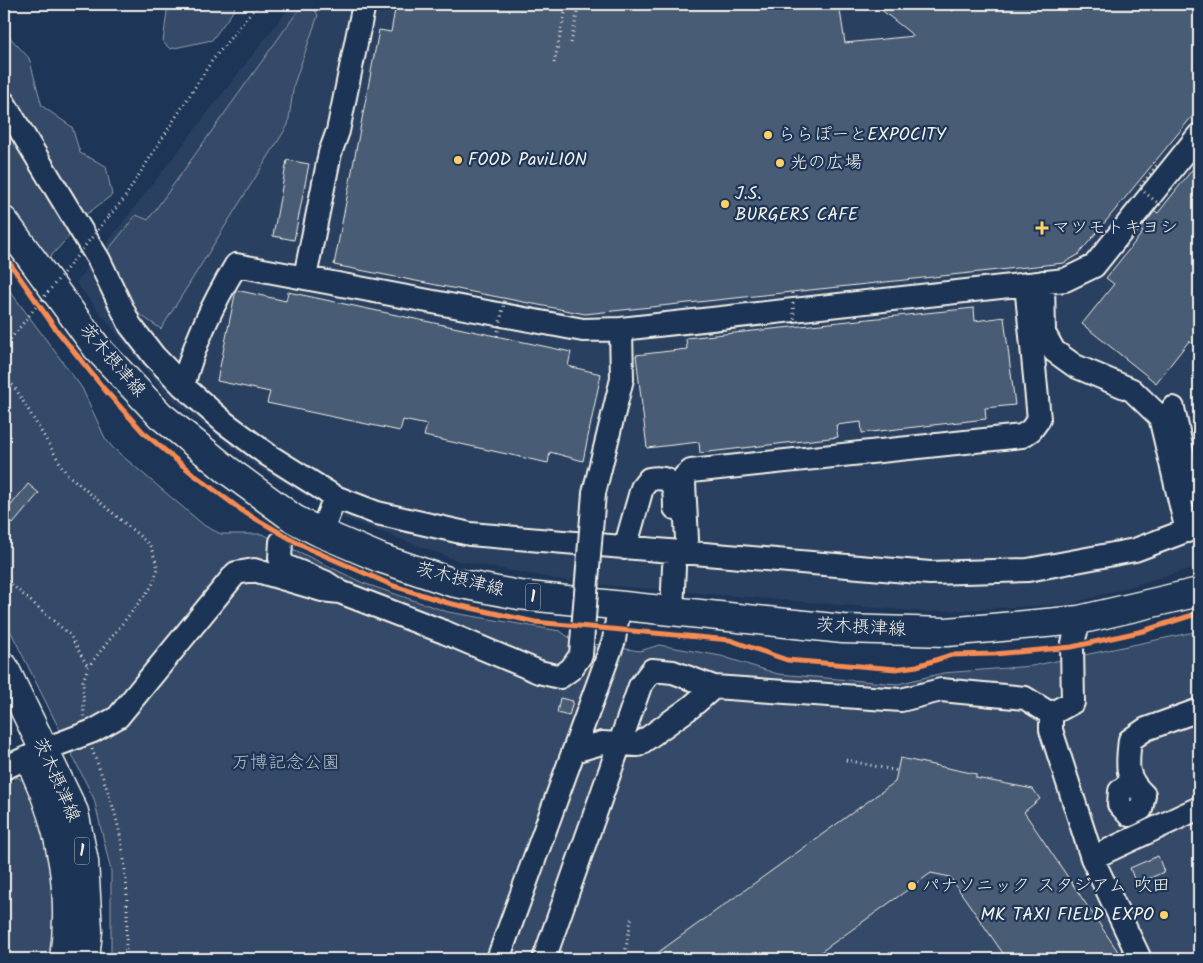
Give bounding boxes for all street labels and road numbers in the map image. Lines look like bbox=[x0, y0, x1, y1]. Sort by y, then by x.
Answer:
street label: 茨木摂津線 bbox=[72, 318, 152, 404]
street label: 茨木摂津線 bbox=[413, 555, 507, 605]
road number: 1 bbox=[526, 584, 540, 610]
street label: 茨木摂津線 bbox=[815, 611, 907, 645]
street label: 茨木摂津線 bbox=[24, 733, 88, 827]
road number: 1 bbox=[74, 838, 90, 864]

